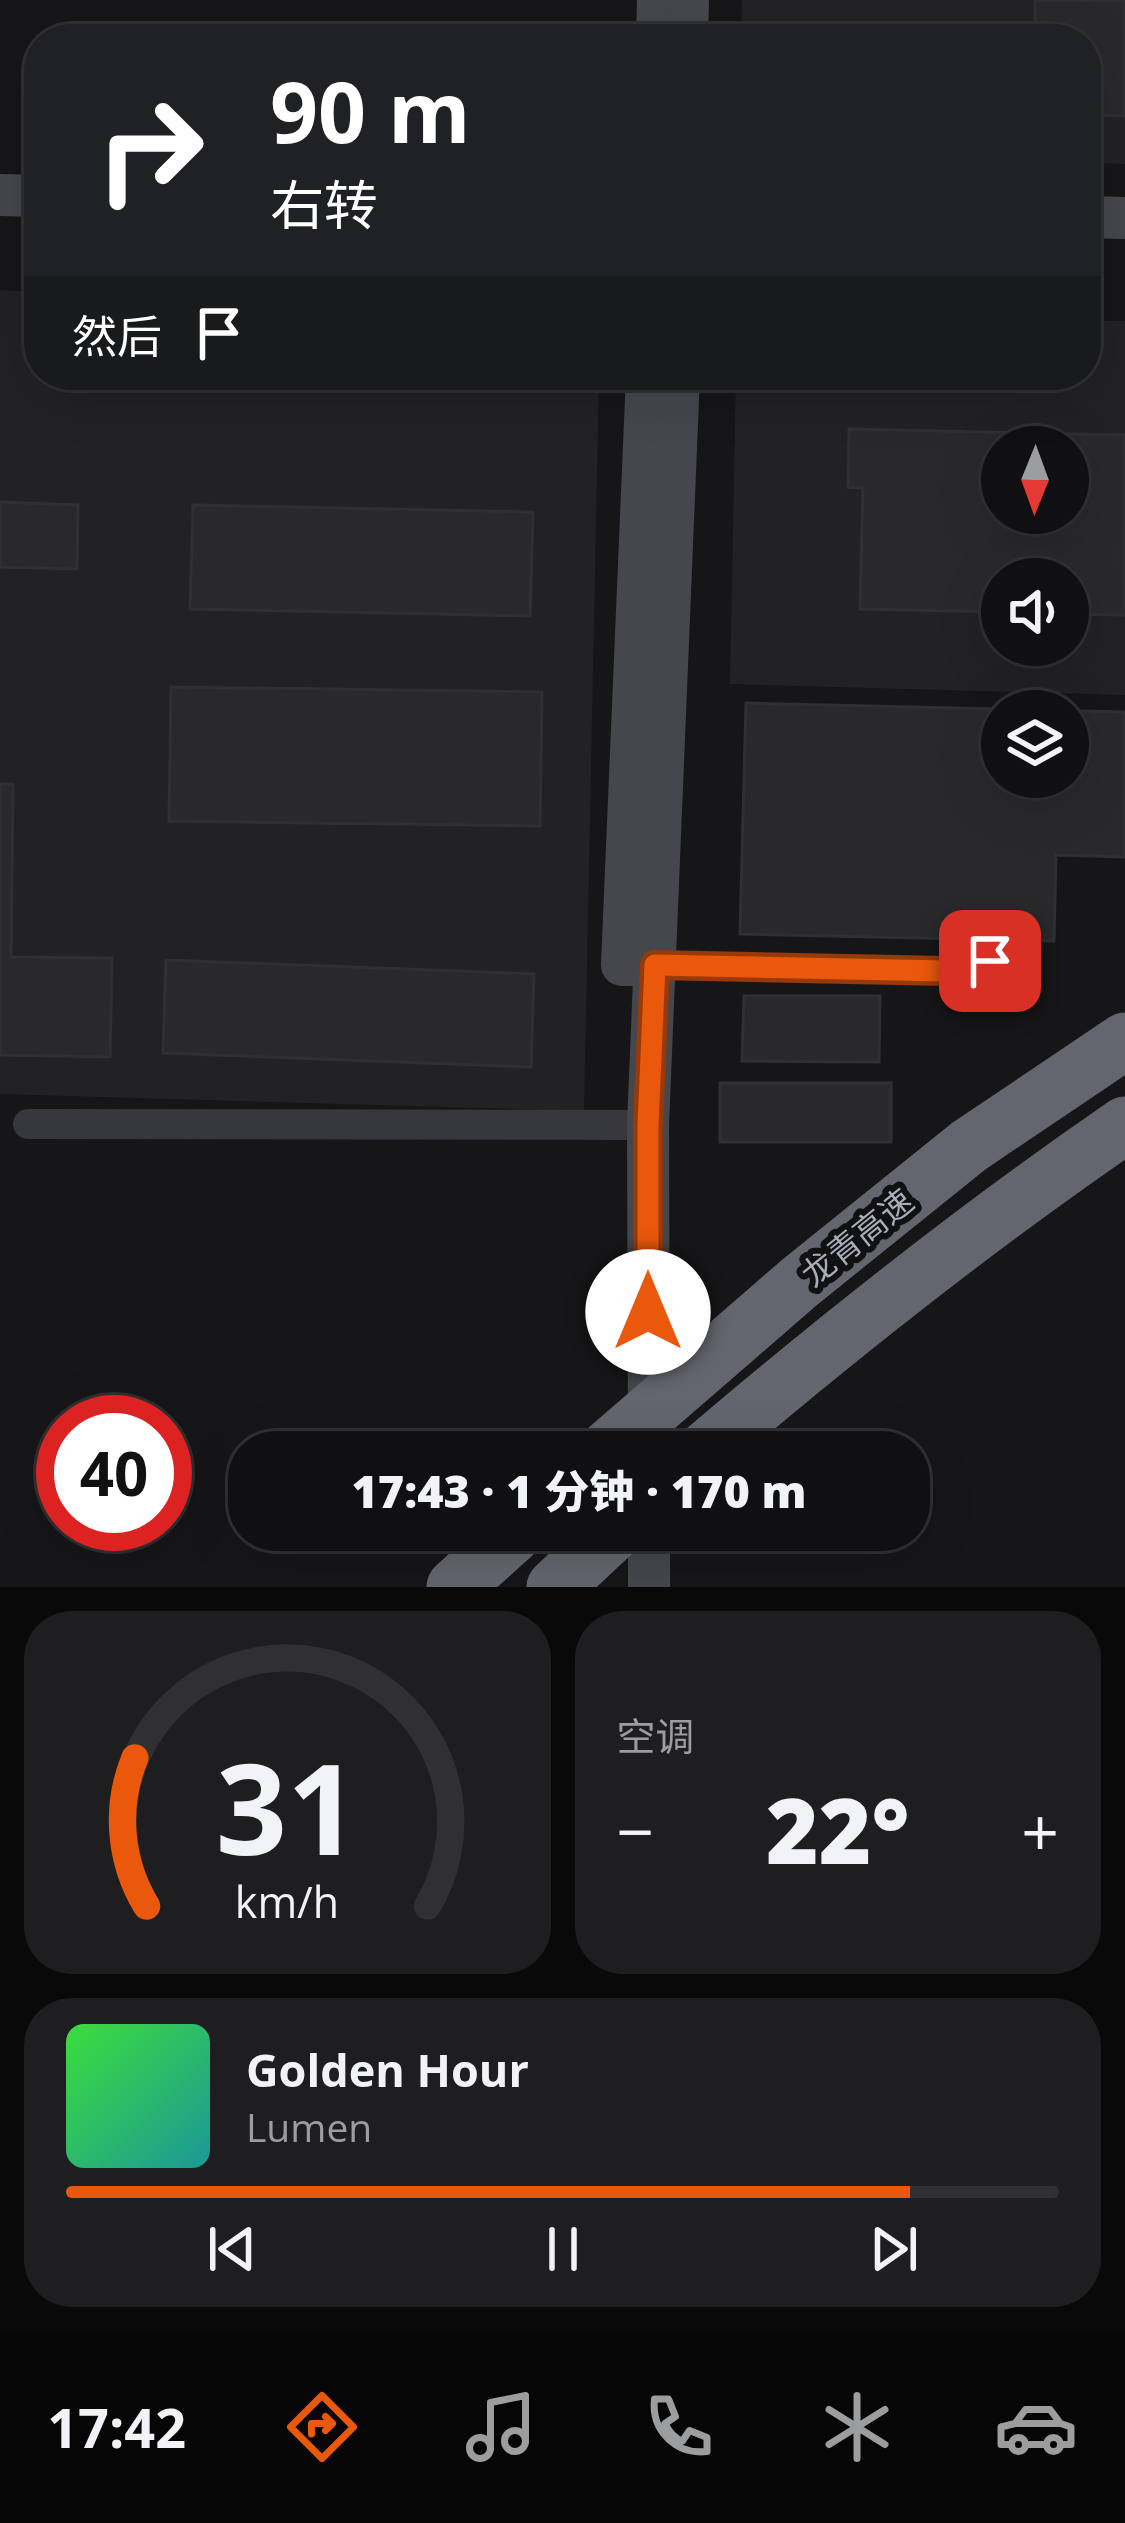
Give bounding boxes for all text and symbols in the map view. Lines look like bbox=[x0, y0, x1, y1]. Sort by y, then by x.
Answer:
text: 90 m bbox=[270, 53, 470, 168]
icon: right bbox=[72, 72, 228, 228]
text: 右转 bbox=[270, 167, 378, 241]
icon: arrive bbox=[186, 300, 252, 366]
text: 然后 bbox=[72, 305, 162, 366]
north arrow bbox=[981, 426, 1089, 534]
map controls bbox=[981, 426, 1089, 798]
button: sound bbox=[981, 558, 1089, 666]
button: layers bbox=[981, 690, 1089, 798]
pin bbox=[939, 910, 1041, 1012]
icon: arrive bbox=[957, 928, 1023, 994]
street label: 龙青高速 bbox=[792, 1178, 922, 1296]
position arrow bbox=[585, 1249, 711, 1375]
speed limit sign: 40 bbox=[36, 1395, 192, 1551]
text: 17:43 · 1 分钟 · 170 m bbox=[351, 1460, 807, 1521]
text: 空调 bbox=[617, 1709, 695, 1762]
text: 31 bbox=[216, 1722, 359, 1892]
text: 22° bbox=[766, 1768, 909, 1890]
text: − bbox=[617, 1785, 654, 1875]
text: + bbox=[1021, 1785, 1059, 1875]
text: km/h bbox=[235, 1871, 339, 1930]
text: Golden Hour bbox=[246, 2039, 529, 2100]
text: Lumen bbox=[246, 2100, 372, 2153]
icon: previous bbox=[199, 2216, 265, 2282]
icon: pause bbox=[530, 2216, 596, 2282]
icon: next bbox=[861, 2216, 927, 2282]
icon: directions bbox=[280, 2385, 364, 2469]
icon: music bbox=[459, 2385, 543, 2469]
icon: phone bbox=[637, 2385, 721, 2469]
icon: climate bbox=[815, 2385, 899, 2469]
icon: car bbox=[994, 2385, 1078, 2469]
text: 17:42 bbox=[47, 2390, 186, 2464]

